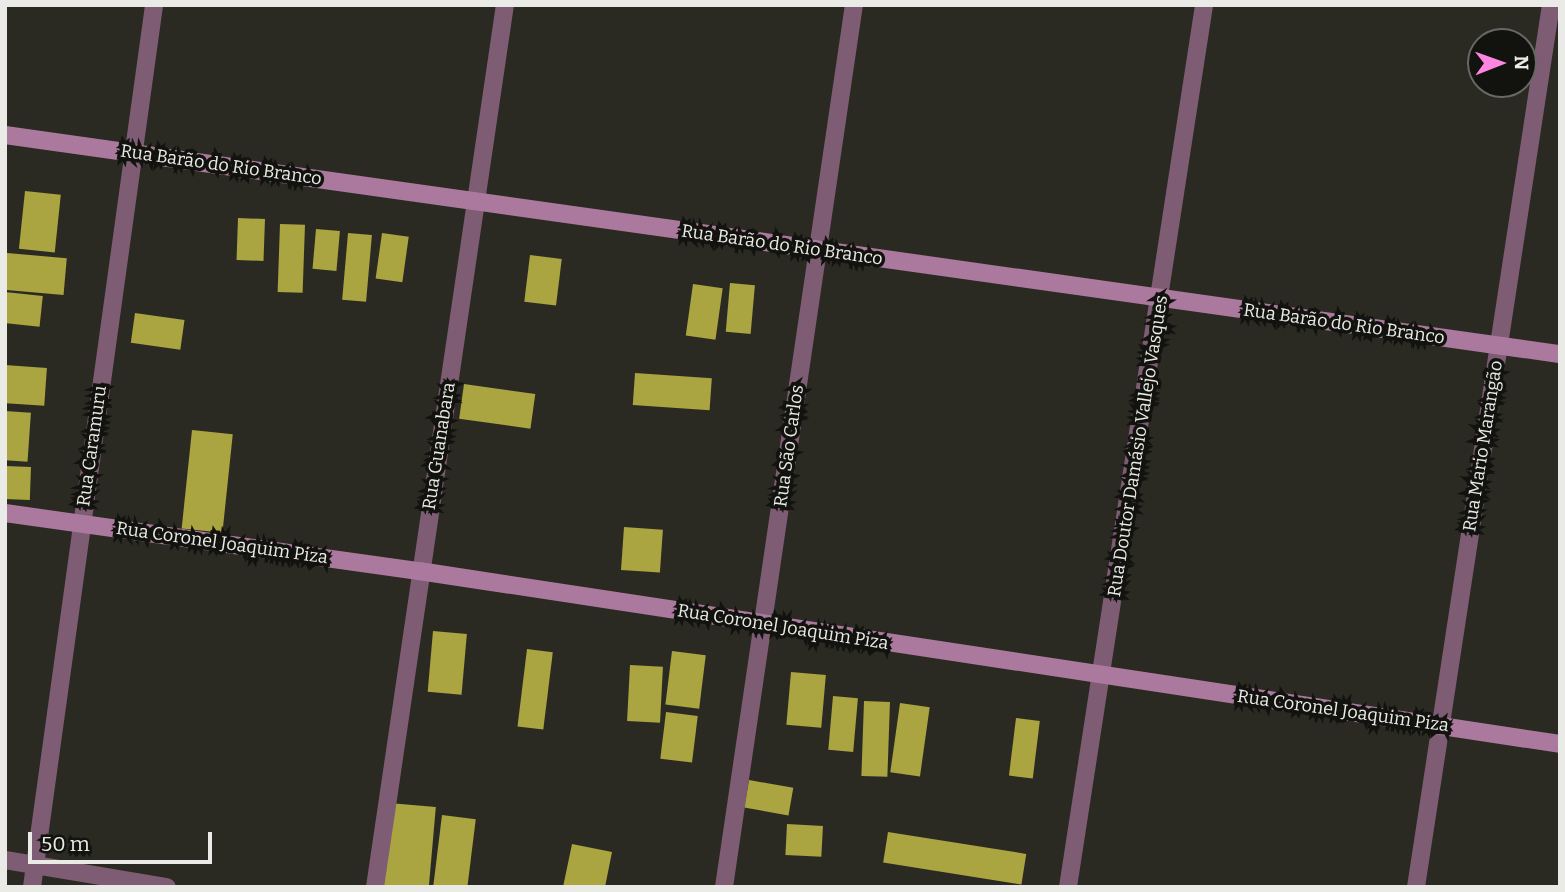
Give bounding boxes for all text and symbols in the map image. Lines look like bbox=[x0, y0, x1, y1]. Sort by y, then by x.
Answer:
north arrow bbox=[1467, 28, 1537, 98]
text: N bbox=[1510, 55, 1533, 70]
street label: Rua Barão do Rio Branco bbox=[119, 140, 323, 190]
street label: Rua Barão do Rio Branco bbox=[680, 220, 884, 270]
street label: Rua Doutor Damásio Vallejo Vasques bbox=[1103, 294, 1173, 598]
street label: Rua Barão do Rio Branco bbox=[1242, 299, 1446, 349]
street label: Rua Mario Marangão bbox=[1459, 359, 1507, 533]
street label: Rua Guanabara bbox=[418, 381, 460, 511]
street label: Rua Caramuru bbox=[73, 384, 111, 508]
street label: Rua São Carlos bbox=[770, 384, 808, 508]
street label: Rua Coronel Joaquim Piza bbox=[115, 517, 329, 569]
street label: Rua Coronel Joaquim Piza bbox=[676, 600, 890, 654]
street label: Rua Coronel Joaquim Piza bbox=[1236, 685, 1450, 737]
scale bar bbox=[32, 818, 215, 862]
text: 50 m bbox=[41, 831, 90, 857]

